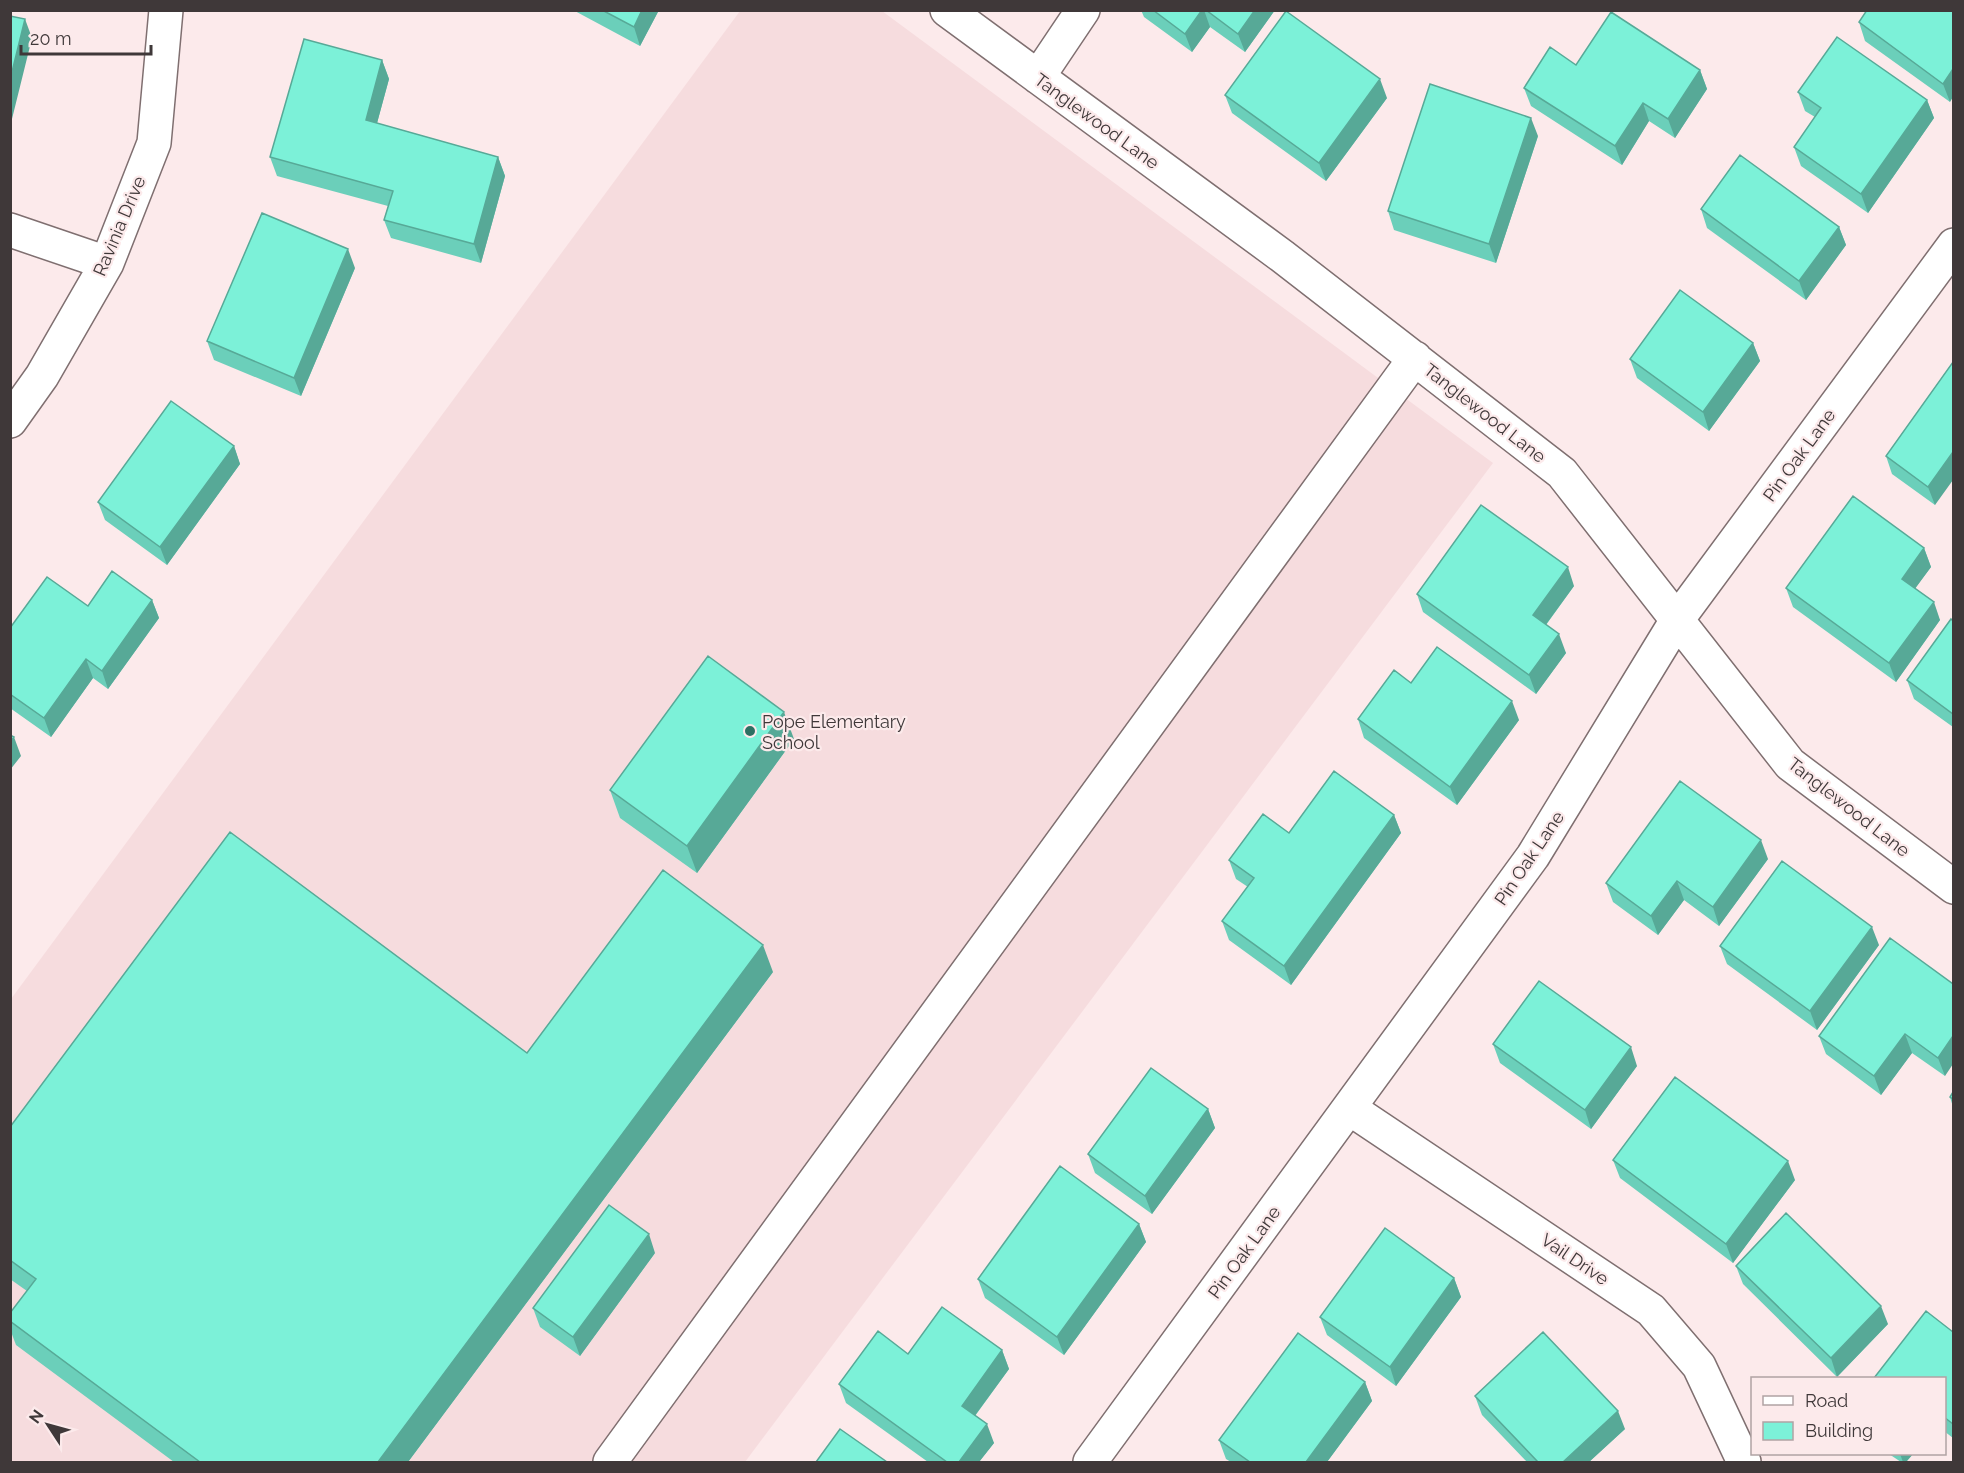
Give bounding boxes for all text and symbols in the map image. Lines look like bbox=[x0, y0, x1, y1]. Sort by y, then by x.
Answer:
scale bar bbox=[21, 18, 152, 56]
text: 20 m bbox=[30, 28, 72, 49]
street label: Tanglewood Lane bbox=[1031, 69, 1164, 173]
street label: Ravinia Drive bbox=[89, 173, 150, 279]
street label: Tanglewood Lane bbox=[1420, 359, 1550, 467]
street label: Pin Oak Lane bbox=[1758, 404, 1840, 505]
place label: Pope Elementary School bbox=[762, 711, 906, 753]
marker: Pope Elementary School bbox=[743, 724, 757, 738]
street label: Tanglewood Lane bbox=[1784, 753, 1914, 861]
street label: Pin Oak Lane bbox=[1490, 807, 1568, 909]
street label: Pin Oak Lane bbox=[1203, 1201, 1285, 1302]
street label: Vail Drive bbox=[1537, 1229, 1613, 1289]
legend bbox=[1751, 1377, 1946, 1455]
text: Road bbox=[1805, 1390, 1848, 1411]
north arrow bbox=[18, 1395, 78, 1455]
text: N bbox=[25, 1406, 48, 1427]
text: Building bbox=[1805, 1420, 1873, 1441]

